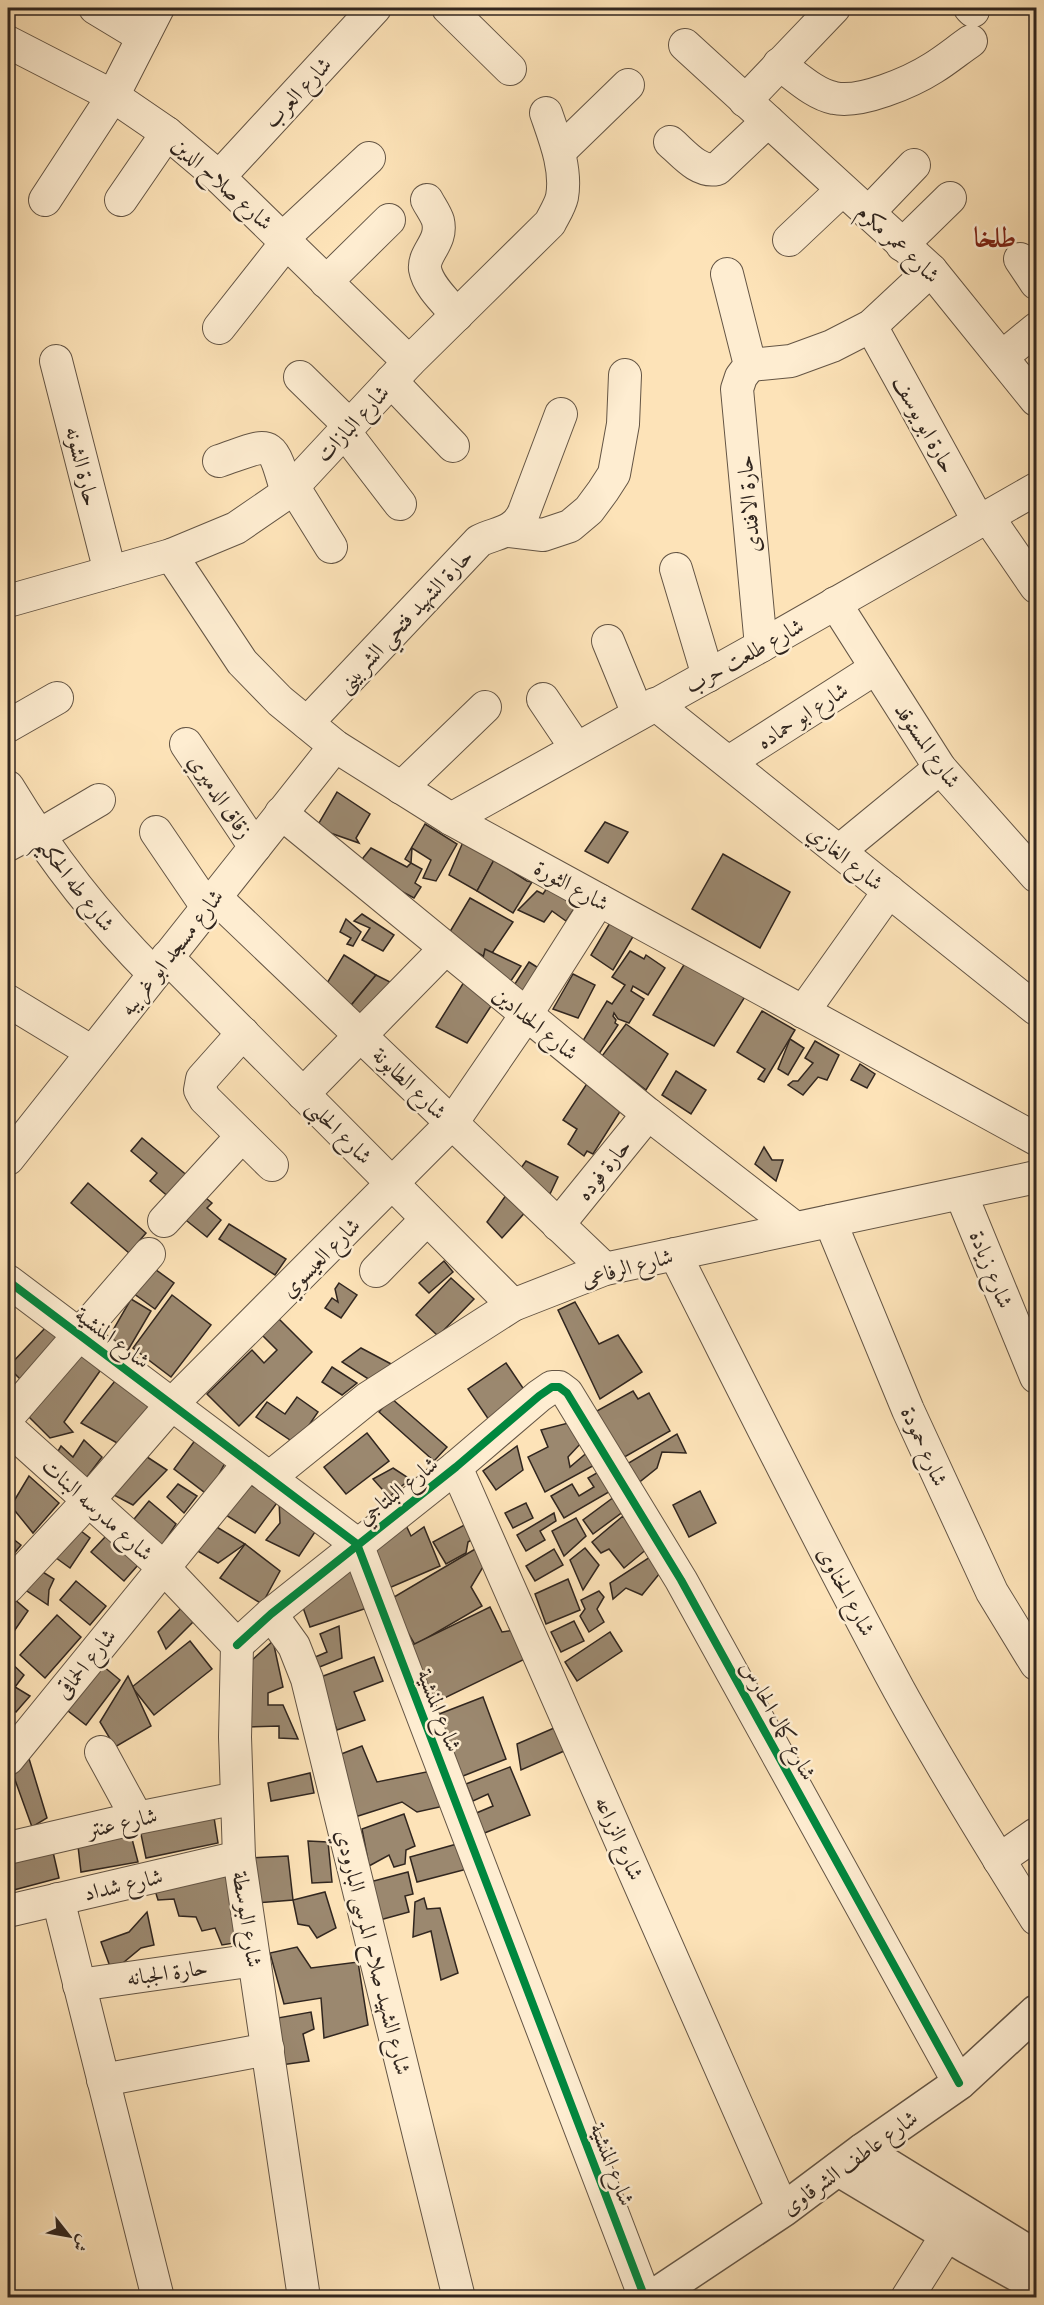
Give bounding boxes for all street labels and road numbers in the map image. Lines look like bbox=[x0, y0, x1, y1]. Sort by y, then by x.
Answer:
street label: شارع العرب bbox=[258, 51, 341, 137]
street label: شارع صلاح الدين bbox=[162, 131, 279, 240]
street label: شارع عمر مكرم bbox=[847, 198, 946, 293]
street label: حارة ابو يوسف bbox=[882, 371, 962, 480]
street label: شارع البازات bbox=[310, 379, 399, 471]
street label: حارة الشونه bbox=[55, 423, 105, 510]
street label: حارة الافندى bbox=[731, 454, 771, 554]
street label: حارة الشهيد فتحي الشربينى bbox=[330, 542, 483, 703]
street label: شارع طلعت حرب bbox=[680, 612, 811, 704]
street label: شارع ابو حماده bbox=[752, 676, 856, 759]
street label: شارع المستوقد bbox=[884, 697, 967, 796]
street label: زقاق الدميري bbox=[178, 749, 259, 846]
street label: شارع الغازي bbox=[799, 819, 889, 900]
street label: شارع طه الحكيم bbox=[24, 832, 121, 942]
street label: شارع الثورة bbox=[527, 854, 614, 921]
street label: شارع مسجد ابو غريبه bbox=[114, 884, 233, 1024]
street label: شارع الحدادين bbox=[484, 981, 584, 1070]
street label: شارع الطابونة bbox=[363, 1041, 452, 1129]
street label: شارع الحلبى bbox=[298, 1093, 378, 1173]
street label: حارة فوده bbox=[570, 1133, 640, 1209]
street label: شارع العيسوي bbox=[275, 1212, 369, 1306]
street label: شارع زيادة bbox=[959, 1226, 1019, 1314]
street label: شارع الرفاعى bbox=[578, 1242, 677, 1298]
street label: شارع المنشية bbox=[67, 1300, 156, 1378]
street label: شارع حمودة bbox=[890, 1402, 954, 1492]
street label: شارع البلتاجي bbox=[351, 1450, 446, 1534]
street label: شارع مدرسه البنات bbox=[33, 1452, 159, 1570]
street label: شارع الحناوى bbox=[807, 1542, 881, 1643]
street label: شارع الحماقى bbox=[49, 1623, 126, 1707]
street label: شارع كمال الحارس bbox=[730, 1656, 823, 1787]
street label: شارع المنشية bbox=[407, 1665, 468, 1757]
street label: شارع الزراعه bbox=[584, 1792, 650, 1887]
street label: شارع عنتر bbox=[83, 1801, 161, 1849]
street label: شارع الشهيد صلاح المرسى البارودي bbox=[324, 1827, 417, 2079]
street label: شارع شداد bbox=[81, 1862, 166, 1912]
street label: شارع البوسطة bbox=[222, 1869, 268, 1970]
street label: حارة الجبانه bbox=[125, 1953, 210, 1996]
street label: شارع عاطف الشرقاوى bbox=[776, 2104, 926, 2225]
street label: شارع المنشية bbox=[580, 2119, 641, 2211]

